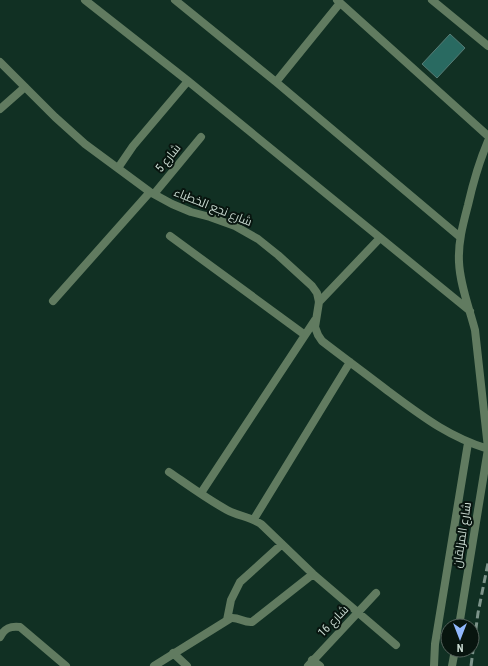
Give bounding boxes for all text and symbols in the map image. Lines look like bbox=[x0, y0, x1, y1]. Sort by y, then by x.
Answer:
street label: شارع 5 bbox=[153, 141, 184, 175]
street label: شارع نجع الخطباء bbox=[171, 185, 254, 230]
street label: شارع المزلقان bbox=[450, 501, 475, 569]
street label: شارع 16 bbox=[315, 602, 352, 640]
north arrow bbox=[440, 618, 480, 658]
text: N bbox=[456, 641, 463, 654]

